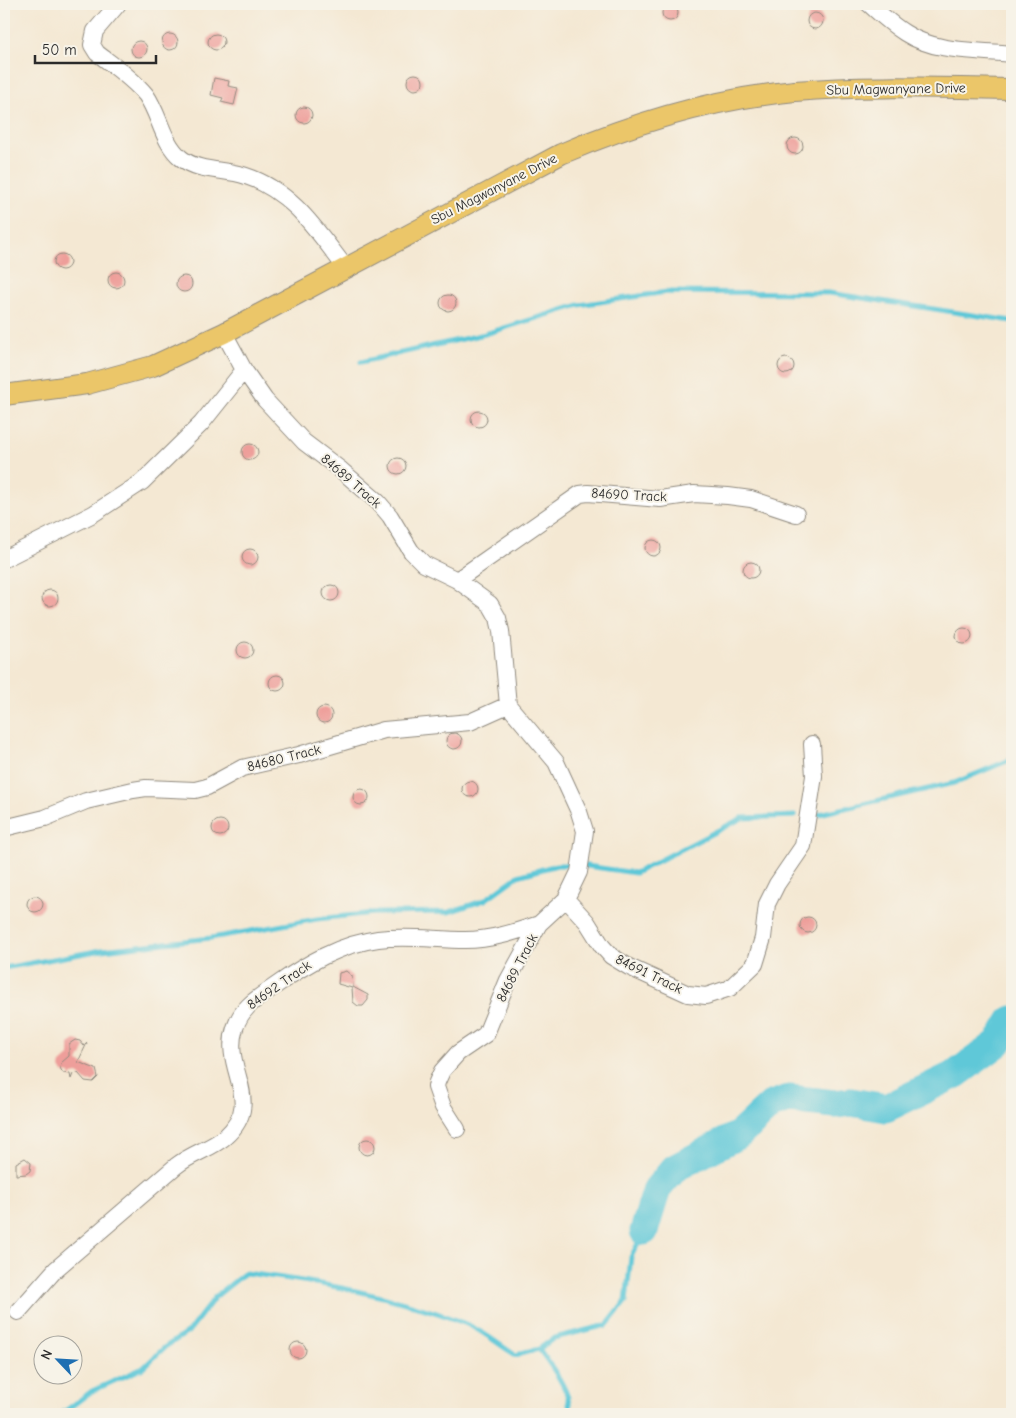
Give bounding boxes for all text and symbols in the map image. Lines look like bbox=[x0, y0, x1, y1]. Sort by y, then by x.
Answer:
scale bar bbox=[35, 32, 156, 64]
text: 50 m bbox=[42, 41, 77, 59]
street label: Sbu Magwanyane Drive bbox=[826, 79, 966, 99]
street label: Sbu Magwanyane Drive bbox=[428, 150, 560, 228]
street label: 84689 Track bbox=[317, 450, 385, 512]
street label: 84690 Track bbox=[591, 485, 667, 505]
street label: 84680 Track bbox=[245, 741, 323, 775]
street label: 84689 Track bbox=[493, 931, 542, 1005]
street label: 84691 Track bbox=[613, 950, 686, 998]
street label: 84692 Track bbox=[244, 957, 315, 1013]
north arrow bbox=[32, 1336, 82, 1386]
text: N bbox=[37, 1347, 56, 1362]

